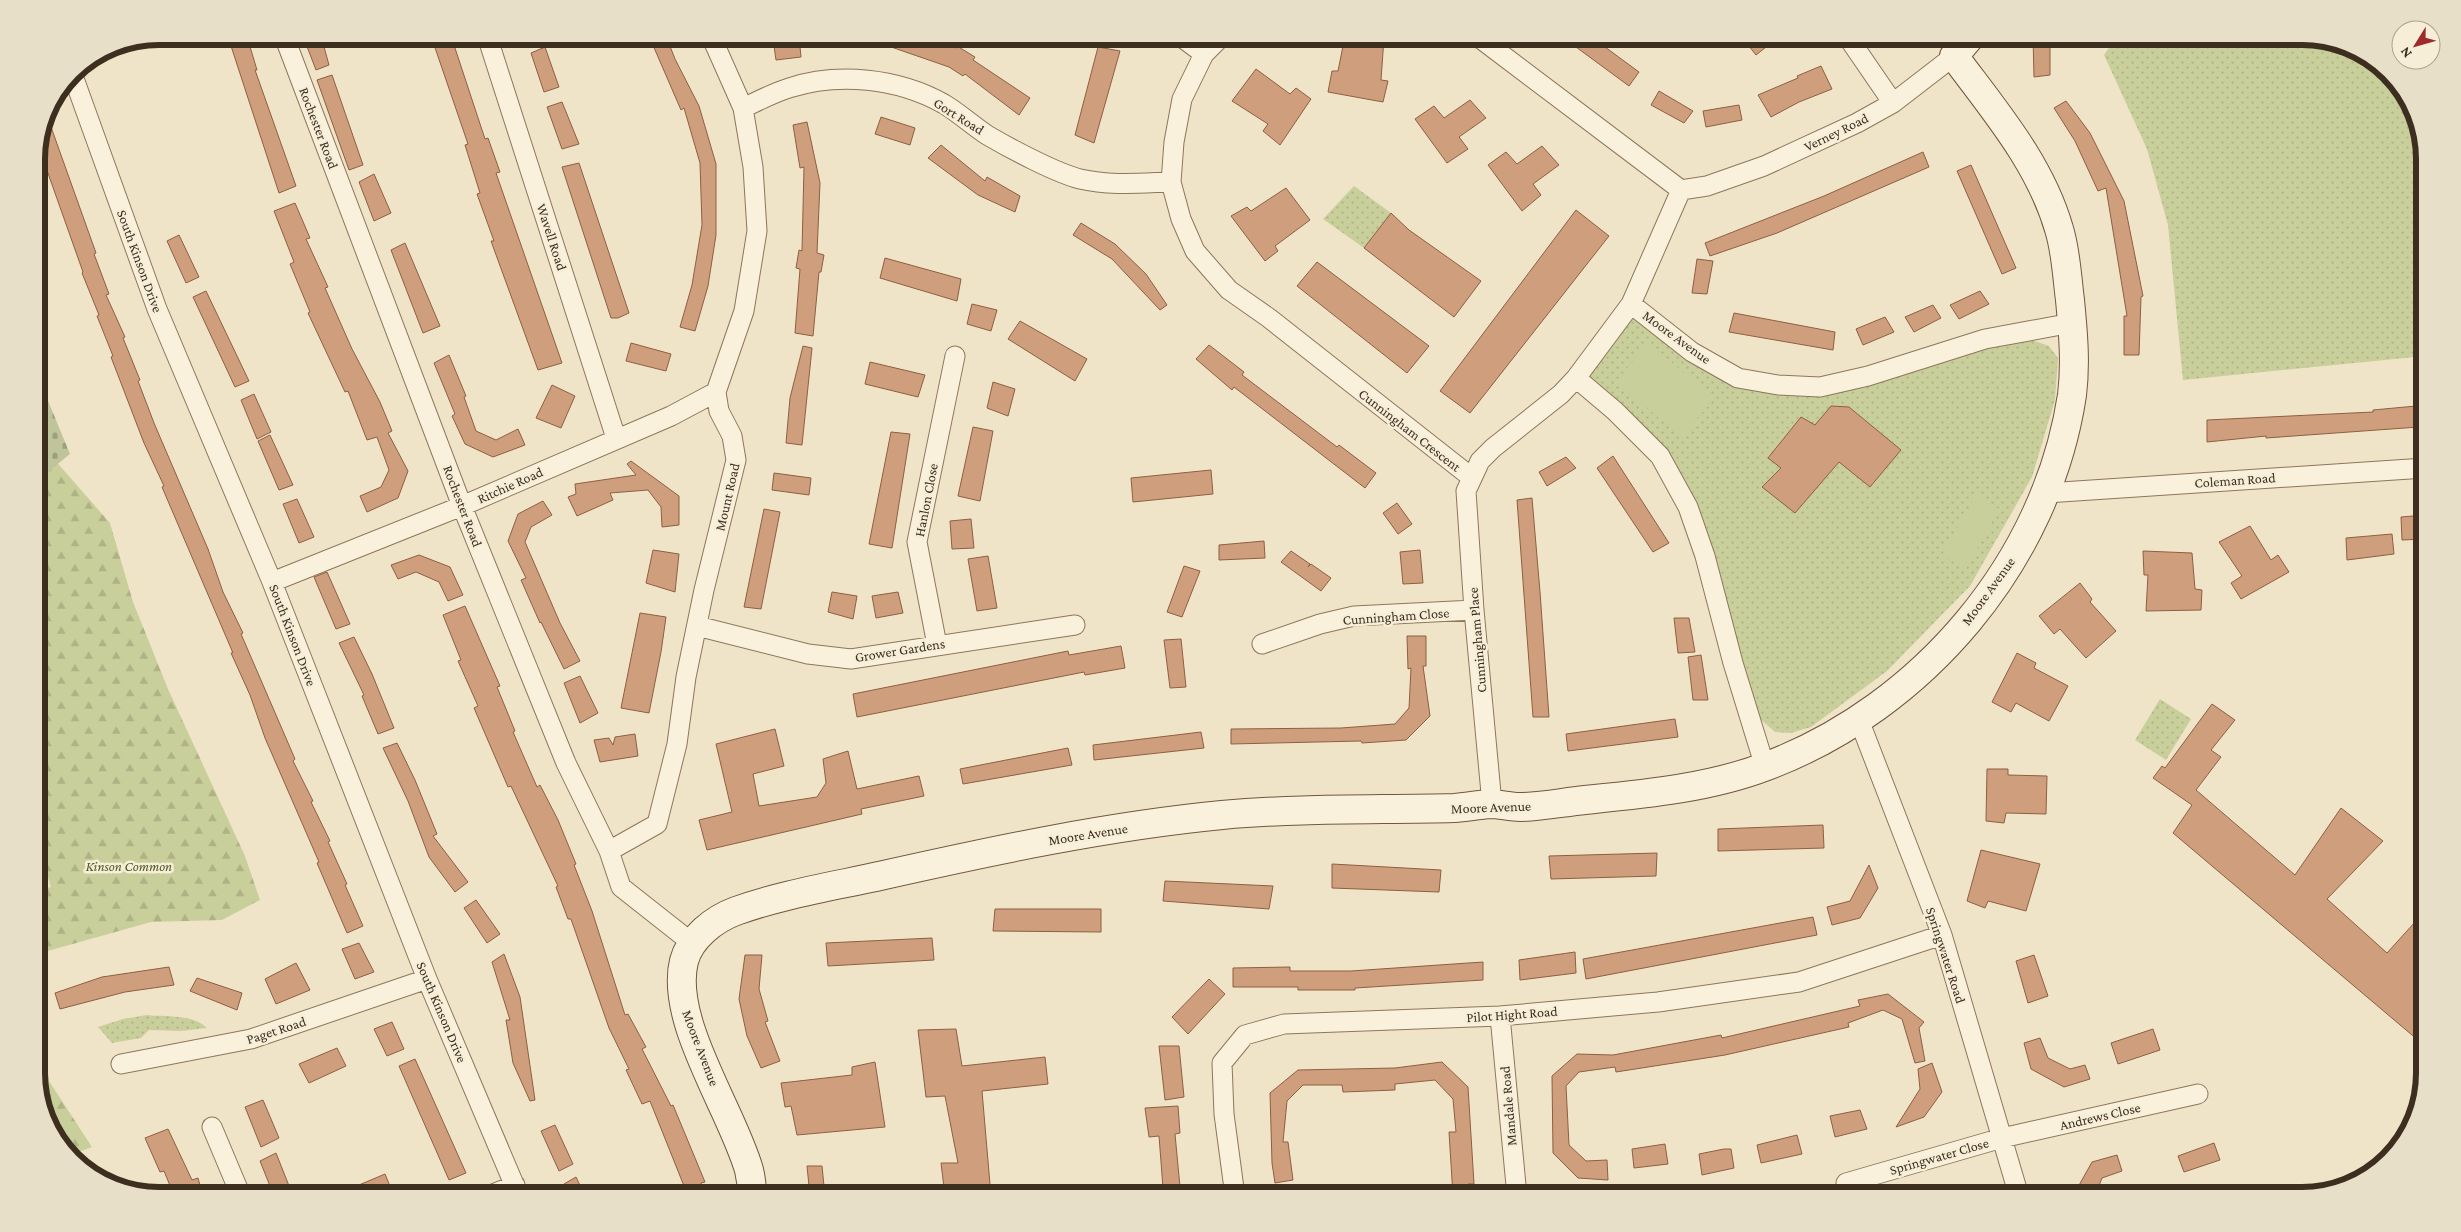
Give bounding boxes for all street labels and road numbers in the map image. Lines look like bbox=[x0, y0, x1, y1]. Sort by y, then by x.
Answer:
street label: Rochester Road bbox=[296, 85, 342, 172]
street label: Gort Road bbox=[931, 94, 988, 138]
street label: Verney Road bbox=[1801, 109, 1871, 154]
street label: Wavell Road bbox=[534, 201, 571, 273]
street label: South Kinson Drive bbox=[114, 208, 166, 314]
street label: Moore Avenue bbox=[1640, 307, 1714, 367]
street label: Cunningham Crescent bbox=[1356, 385, 1465, 475]
street label: Mount Road bbox=[711, 461, 743, 532]
street label: Hanlon Close bbox=[911, 462, 941, 538]
street label: Rochester Road bbox=[440, 463, 486, 550]
street label: Ritchie Road bbox=[475, 463, 546, 507]
street label: Coleman Road bbox=[2194, 469, 2277, 491]
street label: Moore Avenue bbox=[1958, 554, 2018, 628]
street label: South Kinson Drive bbox=[266, 582, 320, 688]
street label: Cunningham Place bbox=[1464, 587, 1490, 693]
street label: Cunningham Close bbox=[1342, 604, 1450, 628]
street label: Grower Gardens bbox=[854, 635, 946, 665]
street label: Moore Avenue bbox=[1451, 798, 1531, 816]
street label: Moore Avenue bbox=[1047, 820, 1129, 848]
street label: Springwater Road bbox=[1923, 905, 1969, 1006]
street label: South Kinson Drive bbox=[414, 959, 470, 1065]
street label: Pilot Hight Road bbox=[1466, 1003, 1559, 1025]
street label: Moore Avenue bbox=[679, 1008, 723, 1088]
street label: Paget Road bbox=[244, 1013, 308, 1047]
street label: Mandale Road bbox=[1496, 1065, 1519, 1147]
street label: Andrews Close bbox=[2058, 1099, 2142, 1133]
street label: Springwater Close bbox=[1888, 1134, 1990, 1178]

